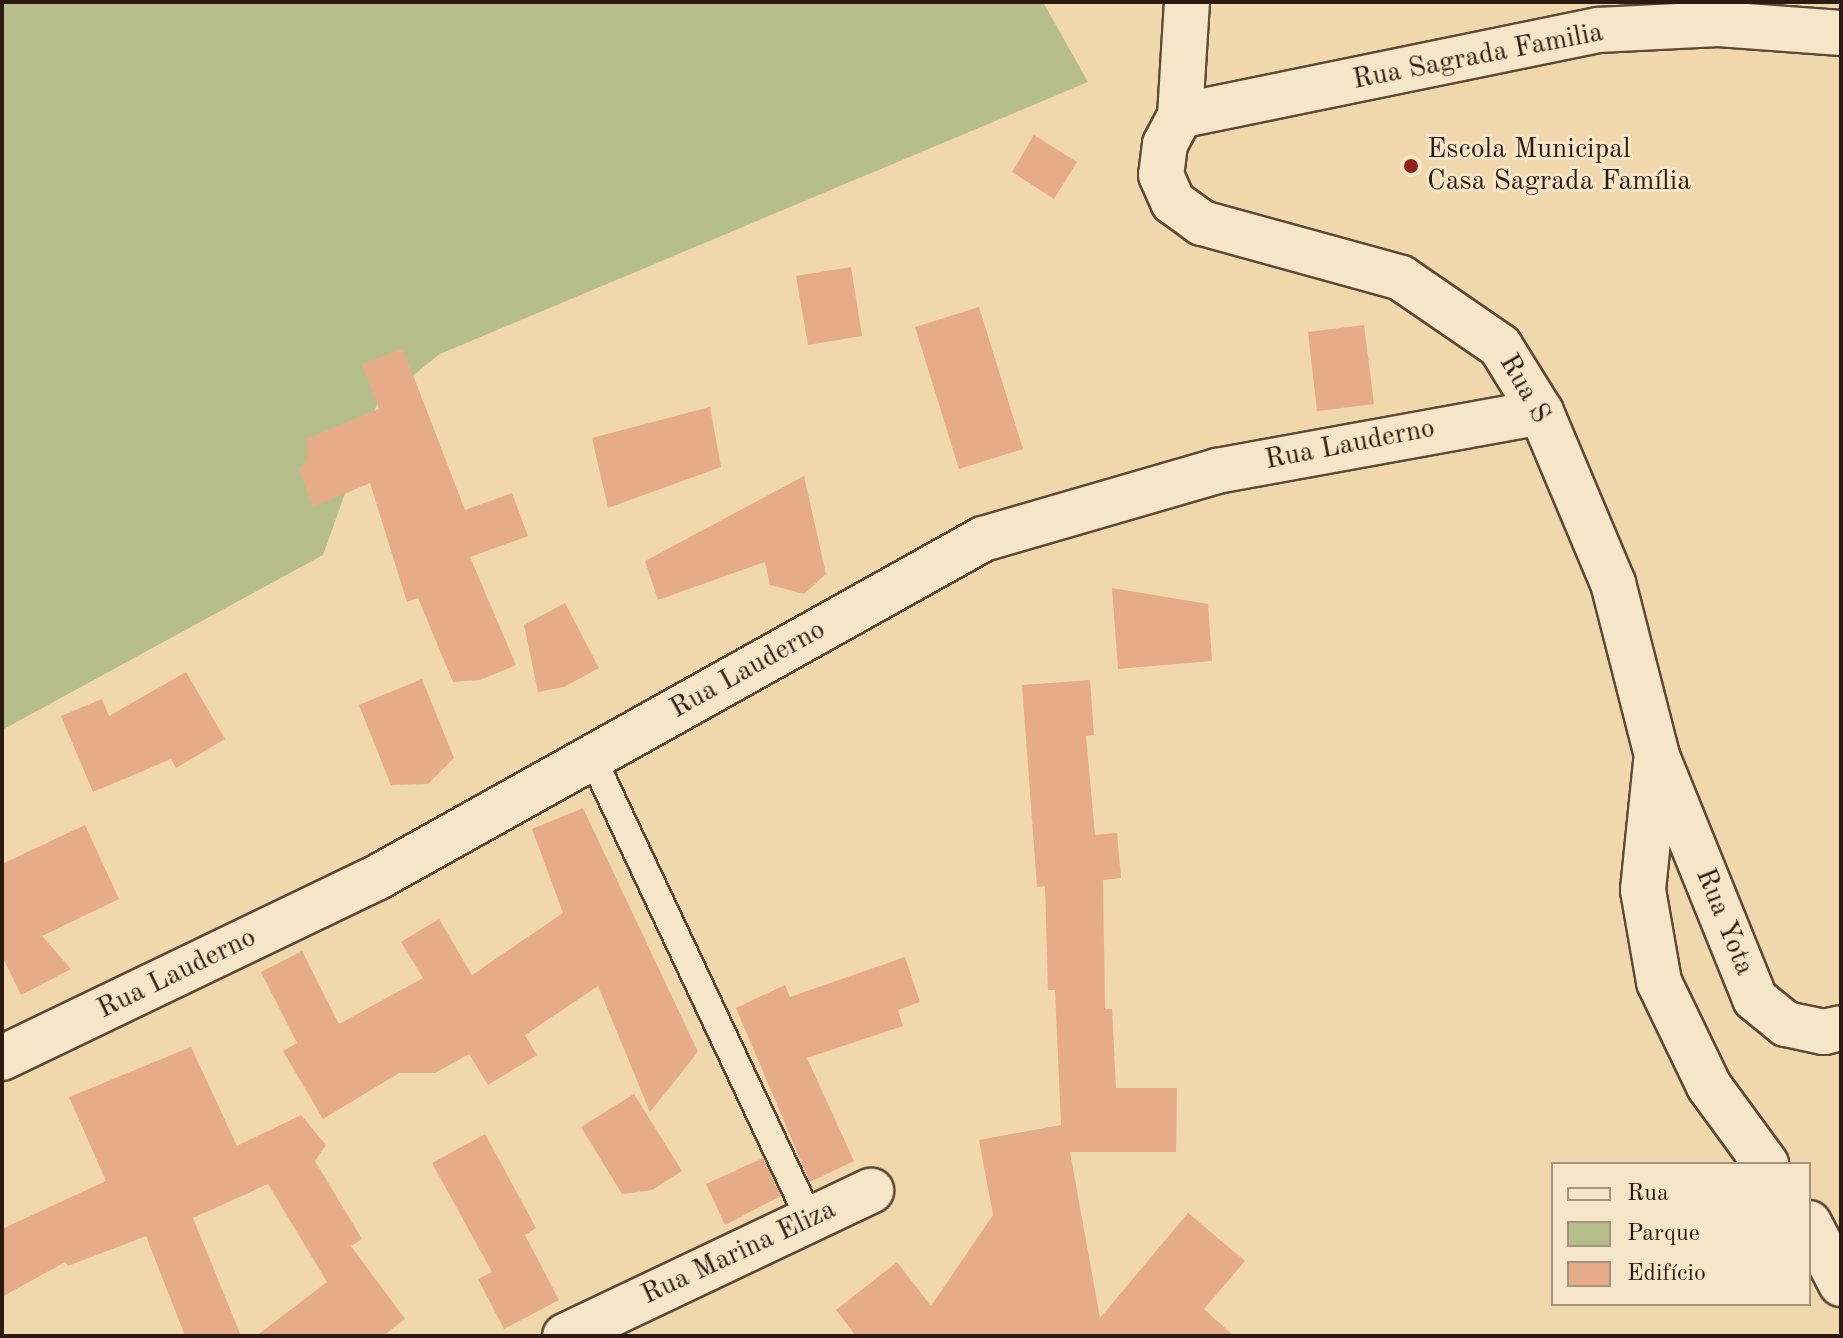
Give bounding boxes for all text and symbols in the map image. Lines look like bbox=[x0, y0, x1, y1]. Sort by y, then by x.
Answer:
street label: Rua Sagrada Familia bbox=[1350, 16, 1606, 98]
place label: Escola Municipal Casa Sagrada Família bbox=[1427, 133, 1691, 199]
marker: Escola Municipal Casa Sagrada Família bbox=[1402, 157, 1420, 175]
street label: Rua S bbox=[1491, 349, 1557, 429]
street label: Rua Lauderno bbox=[1262, 412, 1438, 478]
street label: Rua Lauderno bbox=[665, 614, 831, 726]
street label: Rua Yota bbox=[1687, 864, 1761, 980]
street label: Rua Lauderno bbox=[92, 921, 262, 1027]
legend bbox=[1551, 1162, 1811, 1306]
text: Rua bbox=[1627, 1182, 1669, 1206]
street label: Rua Marina Eliza bbox=[637, 1193, 841, 1313]
text: Parque bbox=[1627, 1222, 1700, 1246]
text: Edifício bbox=[1627, 1262, 1706, 1286]

